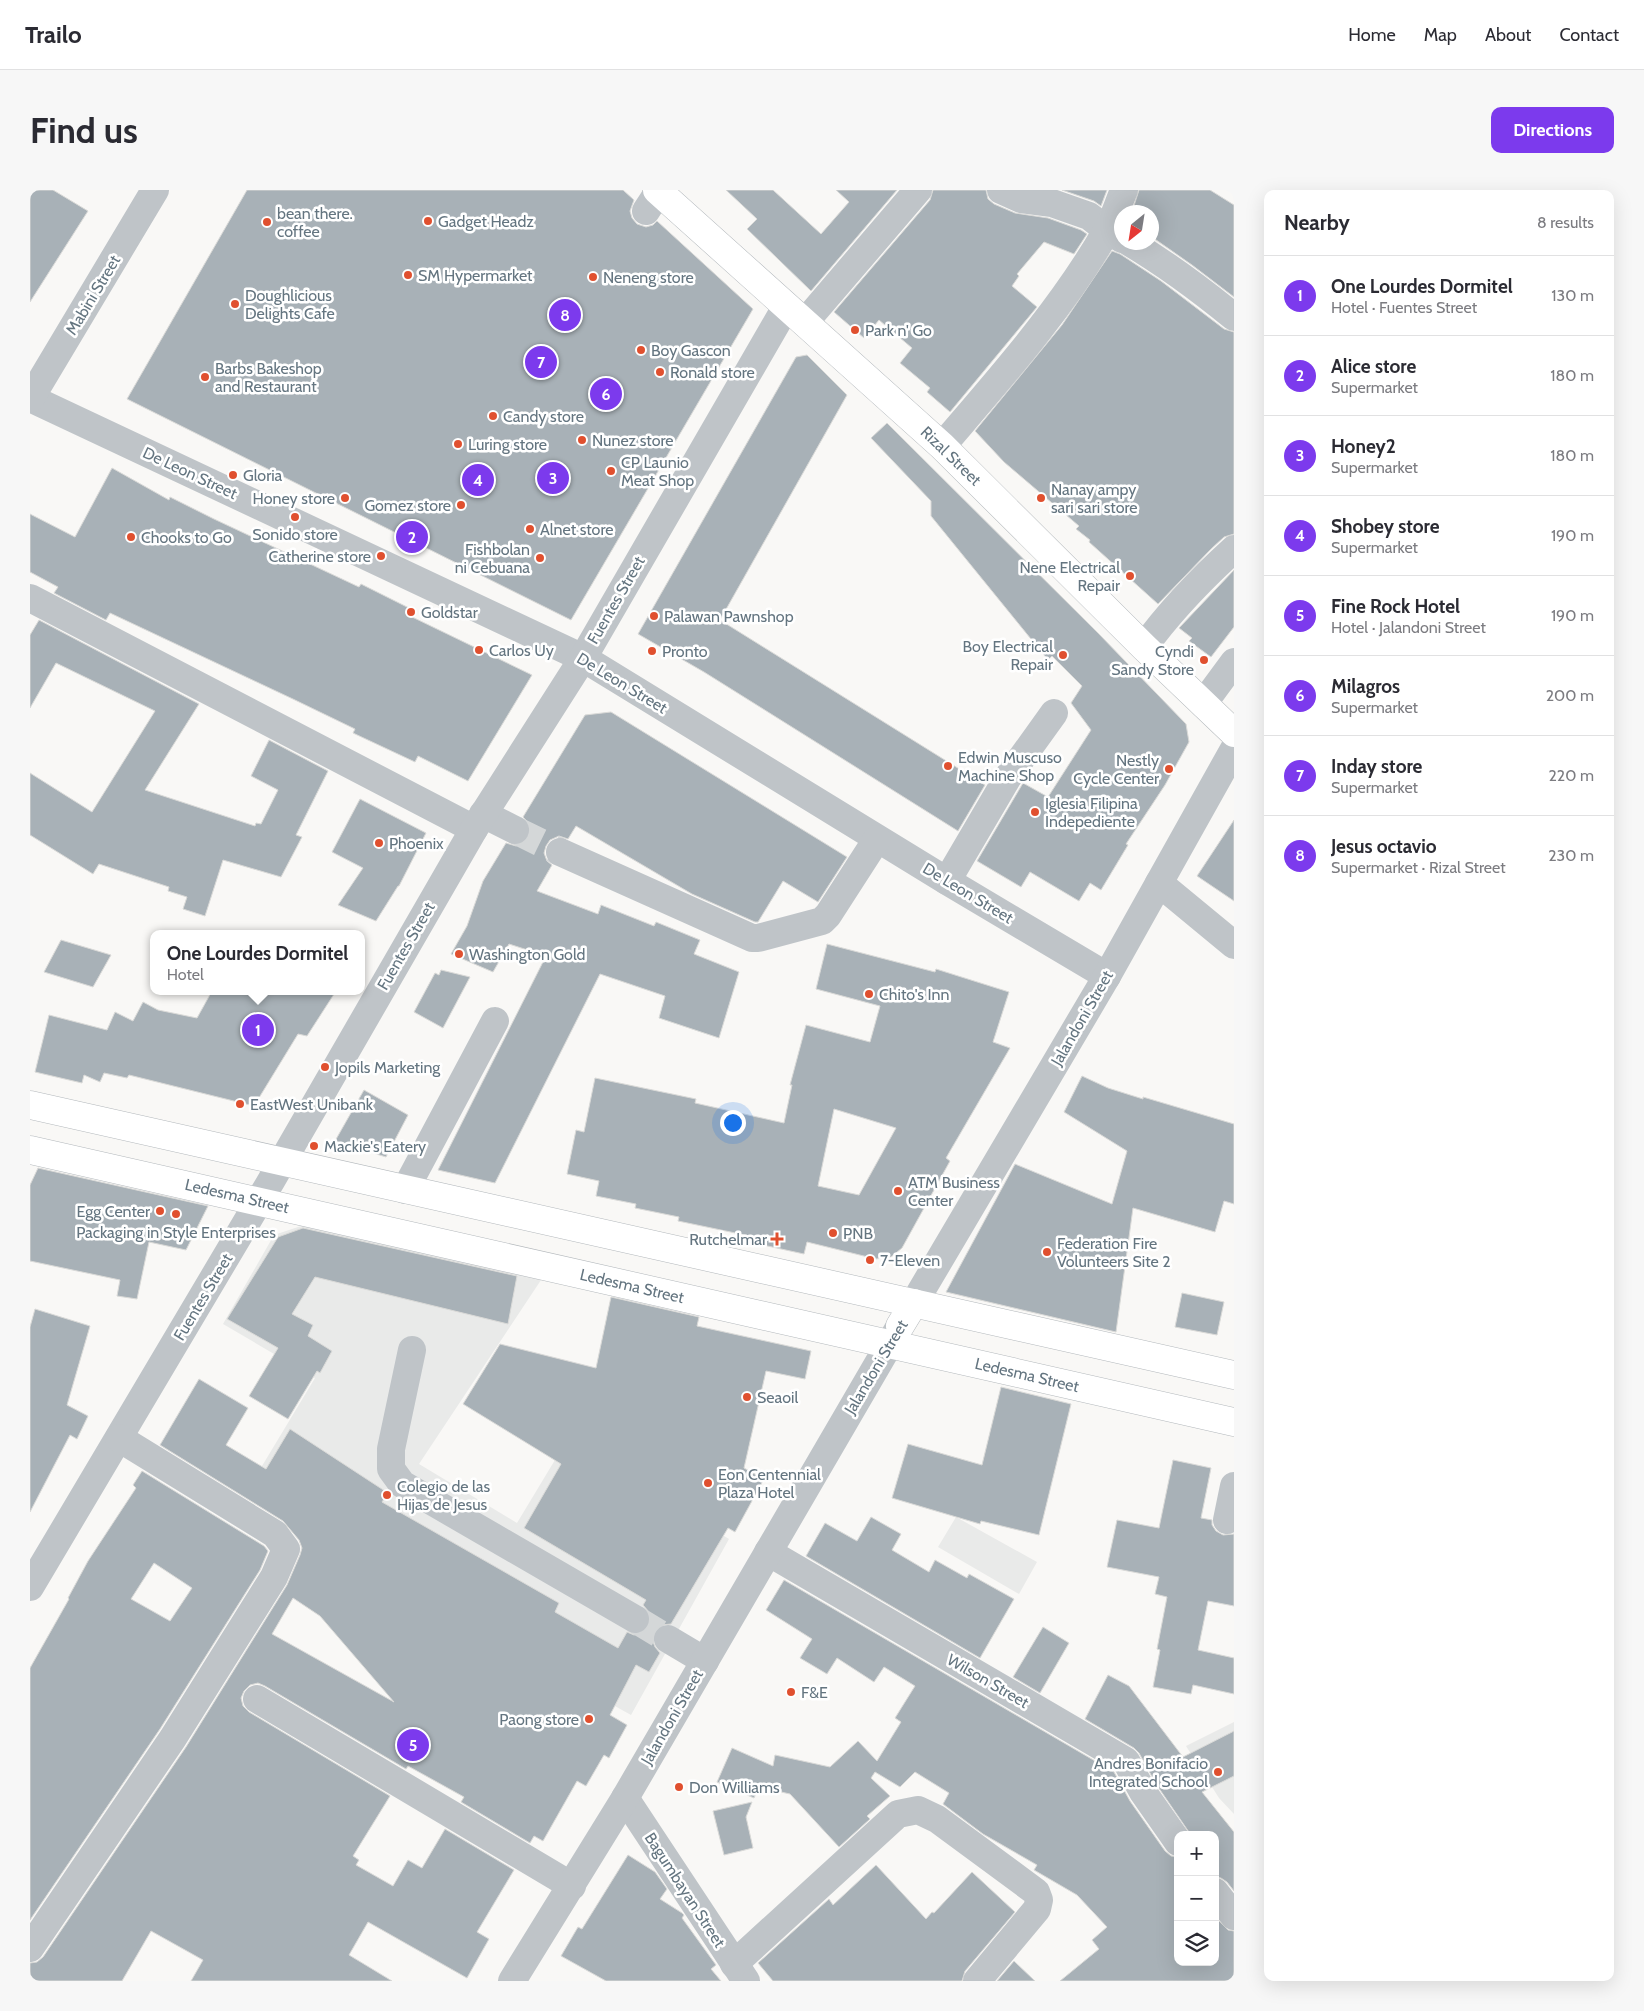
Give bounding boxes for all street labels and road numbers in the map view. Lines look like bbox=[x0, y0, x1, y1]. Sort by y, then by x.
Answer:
street label: Mabini Street bbox=[62, 251, 125, 338]
street label: Rizal Street bbox=[917, 423, 986, 490]
street label: De Leon Street bbox=[140, 443, 241, 503]
street label: Fuentes Street bbox=[583, 552, 649, 647]
street label: De Leon Street bbox=[573, 649, 671, 718]
street label: De Leon Street bbox=[919, 859, 1017, 928]
street label: Fuentes Street bbox=[373, 898, 439, 993]
street label: Jalandoni Street bbox=[1047, 967, 1117, 1070]
street label: Ledesma Street bbox=[183, 1175, 291, 1217]
street label: Fuentes Street bbox=[170, 1250, 237, 1344]
street label: Ledesma Street bbox=[578, 1265, 686, 1307]
street label: Jalandoni Street bbox=[840, 1316, 912, 1419]
street label: Ledesma Street bbox=[973, 1354, 1081, 1396]
street label: Wilson Street bbox=[944, 1650, 1033, 1712]
street label: Jalandoni Street bbox=[637, 1666, 707, 1769]
street label: Bagumbayan Street bbox=[641, 1829, 730, 1952]

